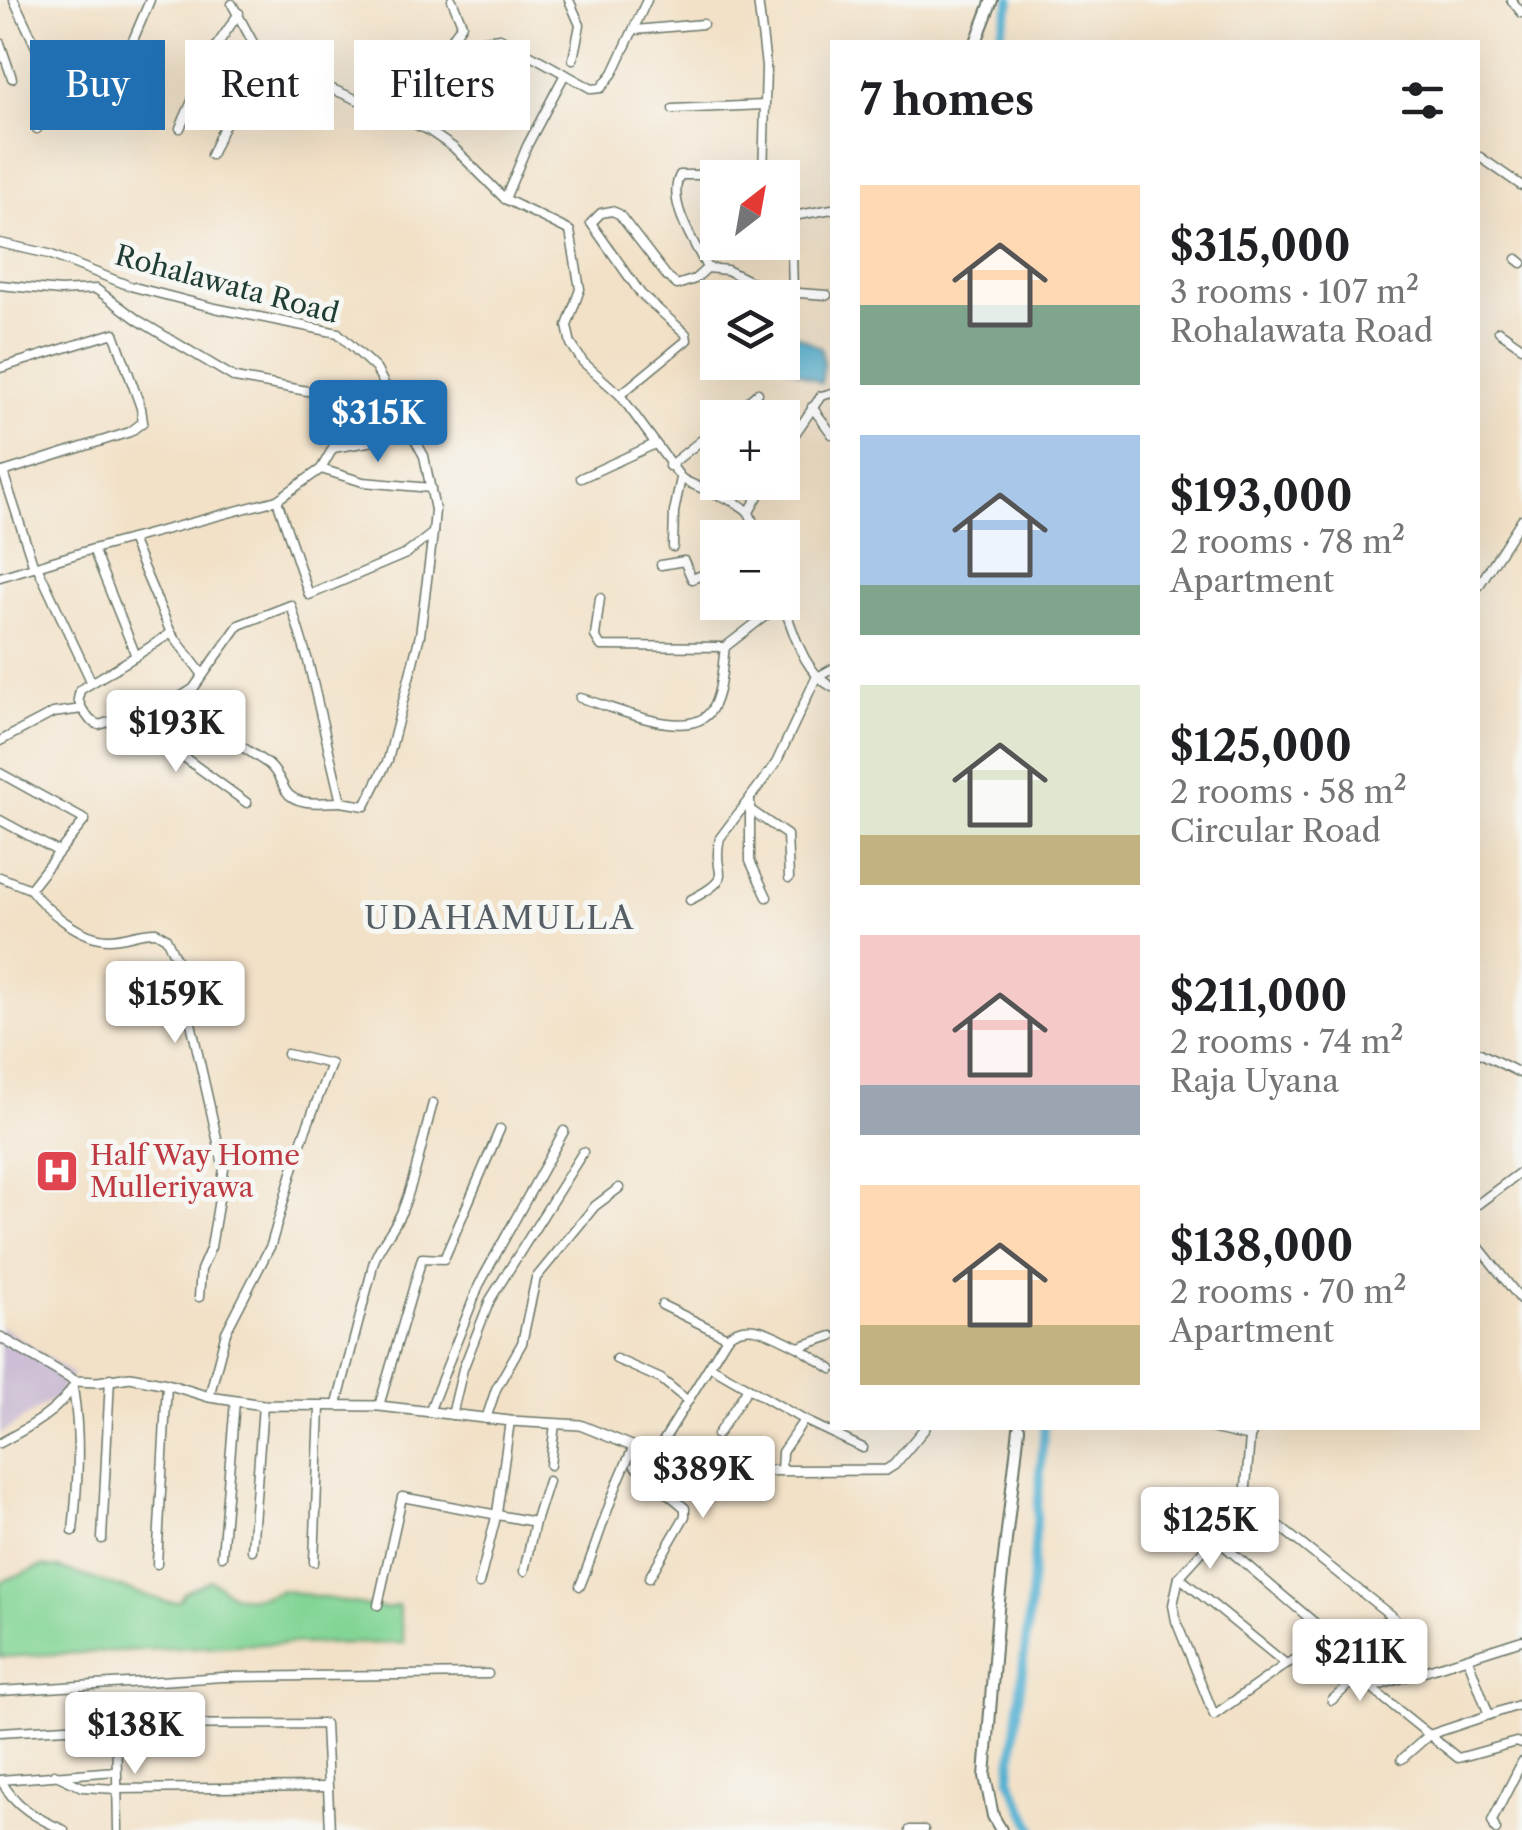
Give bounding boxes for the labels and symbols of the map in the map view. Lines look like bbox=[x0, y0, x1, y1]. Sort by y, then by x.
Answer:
north arrow bbox=[700, 160, 800, 260]
street label: Rohalawata Road bbox=[111, 238, 343, 330]
pin: $315K bbox=[308, 380, 448, 465]
pin: $193K bbox=[106, 690, 246, 775]
district label: UDAHAMULLA bbox=[364, 898, 636, 937]
pin: $159K bbox=[105, 961, 245, 1046]
place label: Half Way Home Mulleriyawa bbox=[90, 1138, 300, 1204]
hospital icon: Half Way Home Mulleriyawa bbox=[34, 1148, 80, 1194]
pin: $389K bbox=[633, 1436, 773, 1521]
pin: $125K bbox=[1140, 1487, 1280, 1572]
pin: $211K bbox=[1290, 1619, 1430, 1704]
pin: $138K bbox=[65, 1692, 205, 1777]

